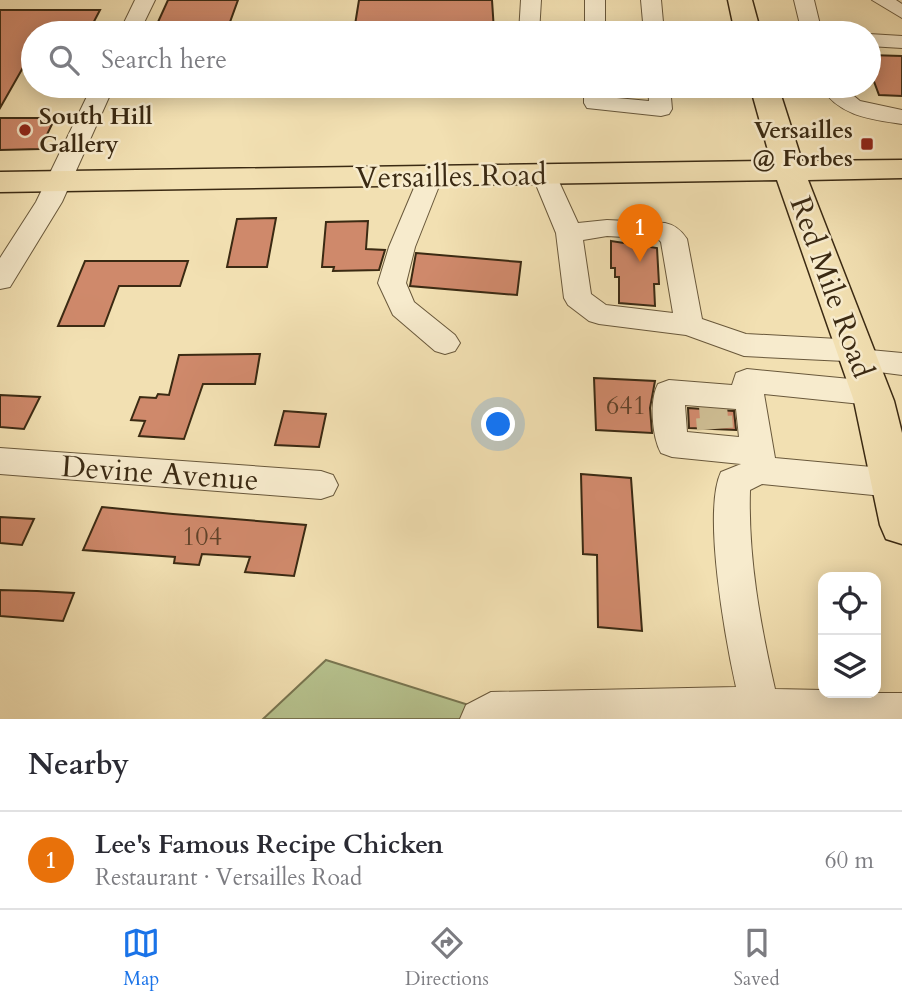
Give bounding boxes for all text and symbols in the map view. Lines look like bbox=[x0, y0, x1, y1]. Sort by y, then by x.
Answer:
search box bbox=[21, 21, 881, 98]
icon: search bbox=[45, 41, 83, 79]
text: Search here bbox=[101, 42, 227, 77]
place label: South Hill Gallery bbox=[39, 100, 152, 161]
place label: Versailles @ Forbes bbox=[752, 114, 853, 175]
marker: South Hill Gallery bbox=[17, 122, 33, 138]
marker: Versailles @ Forbes bbox=[859, 136, 875, 152]
street label: Versailles Road bbox=[355, 154, 547, 199]
street label: Red Mile Road bbox=[780, 191, 883, 384]
pin: 1 bbox=[617, 204, 663, 262]
house number: 641 bbox=[606, 388, 646, 423]
your location bbox=[481, 407, 515, 441]
street label: Devine Avenue bbox=[60, 446, 260, 501]
house number: 104 bbox=[182, 519, 222, 554]
map controls bbox=[818, 572, 881, 698]
button: locate bbox=[818, 572, 881, 635]
button: layers bbox=[818, 635, 881, 698]
text: Nearby bbox=[28, 744, 129, 785]
text: Lee's Famous Recipe Chicken bbox=[95, 827, 443, 862]
text: 1 bbox=[45, 845, 57, 876]
text: 60 m bbox=[825, 845, 874, 876]
text: Restaurant · Versailles Road bbox=[95, 862, 362, 893]
tab: Map bbox=[122, 924, 160, 992]
tab: Directions bbox=[405, 924, 489, 992]
tab: Saved bbox=[734, 924, 780, 992]

